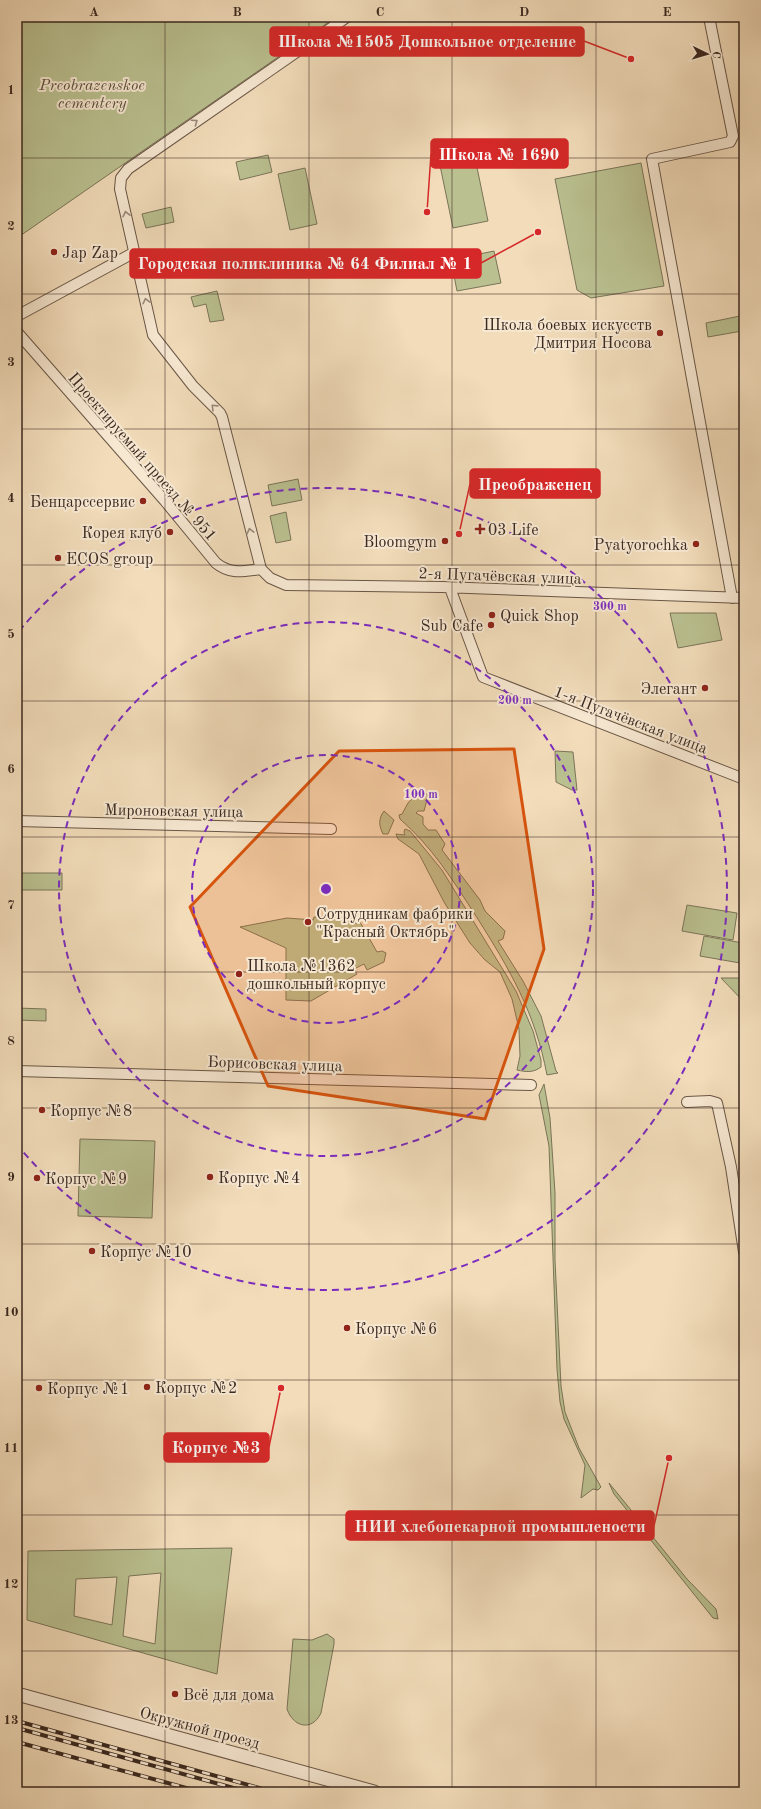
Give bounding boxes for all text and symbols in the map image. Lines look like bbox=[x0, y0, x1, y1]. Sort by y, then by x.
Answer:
text: A bbox=[89, 6, 99, 19]
text: B bbox=[232, 6, 242, 19]
text: C bbox=[376, 6, 384, 19]
text: D bbox=[519, 6, 529, 19]
text: E bbox=[663, 6, 672, 19]
callout: Школа №1505 Дошкольное отделение bbox=[270, 27, 584, 56]
text: Школа №1505 Дошкольное отделение bbox=[278, 34, 576, 51]
north arrow bbox=[687, 34, 727, 74]
text: С bbox=[710, 51, 721, 59]
park label: Preobrazenskoe cementery bbox=[38, 78, 145, 112]
text: 1 bbox=[7, 84, 15, 97]
one-way arrow bbox=[191, 119, 198, 127]
callout: Школа № 1690 bbox=[431, 139, 568, 168]
text: Школа № 1690 bbox=[439, 147, 560, 164]
one-way arrow bbox=[122, 211, 131, 218]
text: 2 bbox=[7, 220, 15, 233]
place label: Jap Zap bbox=[62, 246, 118, 262]
marker: Jap Zap bbox=[49, 247, 59, 257]
callout: Городская поликлиника № 64 Филиал № 1 bbox=[130, 249, 481, 278]
text: Городская поликлиника № 64 Филиал № 1 bbox=[138, 256, 472, 273]
one-way arrow bbox=[142, 297, 150, 304]
place label: Школа боевых искусств Дмитрия Носова bbox=[483, 318, 652, 352]
marker: Школа боевых искусств Дмитрия Носова bbox=[655, 328, 665, 338]
text: 3 bbox=[7, 356, 15, 369]
street label: Проектируемый проезд № 951 bbox=[64, 370, 219, 545]
one-way arrow bbox=[211, 405, 219, 412]
callout: Преображенец bbox=[470, 469, 600, 498]
text: Преображенец bbox=[478, 477, 592, 494]
text: 4 bbox=[7, 492, 15, 505]
place label: Бенцарссервис bbox=[30, 495, 135, 511]
marker: Бенцарссервис bbox=[138, 496, 148, 506]
place label: 03 Life bbox=[488, 523, 539, 539]
marker: 03 Life bbox=[475, 524, 485, 534]
place label: Корея клуб bbox=[81, 526, 162, 542]
marker: Корея клуб bbox=[165, 527, 175, 537]
one-way arrow bbox=[247, 528, 255, 534]
place label: Bloomgym bbox=[363, 535, 437, 551]
marker: Bloomgym bbox=[440, 536, 450, 546]
place label: Pyatyorochka bbox=[594, 538, 688, 554]
marker: Pyatyorochka bbox=[691, 539, 701, 549]
place label: ECOS group bbox=[66, 552, 153, 568]
marker: ECOS group bbox=[53, 553, 63, 563]
street label: 2-я Пугачёвская улица bbox=[418, 566, 582, 588]
text: 300 m bbox=[593, 601, 627, 613]
place label: Quick Shop bbox=[500, 609, 579, 625]
marker: Quick Shop bbox=[487, 610, 497, 620]
place label: Sub Cafe bbox=[421, 619, 483, 635]
marker: Sub Cafe bbox=[486, 620, 496, 630]
text: 5 bbox=[7, 628, 15, 641]
place label: Элегант bbox=[641, 682, 697, 698]
marker: Элегант bbox=[700, 683, 710, 693]
street label: 1-я Пугачёвская улица bbox=[551, 684, 709, 758]
text: 200 m bbox=[498, 695, 532, 707]
text: 6 bbox=[7, 763, 15, 776]
text: 100 m bbox=[404, 789, 438, 801]
street label: Мироновская улица bbox=[104, 803, 244, 821]
centre of rings bbox=[319, 882, 333, 896]
text: 7 bbox=[7, 899, 15, 912]
place label: Сотрудникам фабрики "Красный Октябрь" bbox=[316, 907, 473, 941]
marker: Сотрудникам фабрики "Красный Октябрь" bbox=[303, 917, 313, 927]
place label: Школа №1362 дошкольный корпус bbox=[247, 959, 386, 993]
marker: Школа №1362 дошкольный корпус bbox=[234, 969, 244, 979]
text: 8 bbox=[7, 1035, 15, 1048]
street label: Борисовская улица bbox=[207, 1055, 343, 1075]
place label: Корпус №8 bbox=[50, 1104, 132, 1120]
marker: Корпус №8 bbox=[37, 1105, 47, 1115]
text: 9 bbox=[7, 1171, 15, 1184]
place label: Корпус №4 bbox=[218, 1171, 300, 1187]
place label: Корпус №9 bbox=[45, 1172, 127, 1188]
marker: Корпус №4 bbox=[205, 1172, 215, 1182]
marker: Корпус №9 bbox=[32, 1173, 42, 1183]
place label: Корпус №10 bbox=[100, 1245, 191, 1261]
marker: Корпус №10 bbox=[87, 1246, 97, 1256]
text: 10 bbox=[3, 1306, 19, 1319]
place label: Корпус №6 bbox=[355, 1322, 437, 1338]
marker: Корпус №6 bbox=[342, 1323, 352, 1333]
place label: Корпус №2 bbox=[155, 1381, 237, 1397]
place label: Корпус №1 bbox=[47, 1382, 129, 1398]
marker: Корпус №2 bbox=[142, 1382, 152, 1392]
marker: Корпус №1 bbox=[34, 1383, 44, 1393]
callout: Корпус №3 bbox=[164, 1433, 269, 1462]
text: Корпус №3 bbox=[172, 1440, 260, 1457]
text: 11 bbox=[3, 1442, 19, 1455]
callout: НИИ хлебопекарной промышлености bbox=[346, 1511, 654, 1540]
text: НИИ хлебопекарной промышлености bbox=[354, 1519, 646, 1536]
text: 12 bbox=[3, 1578, 19, 1591]
place label: Всё для дома bbox=[183, 1688, 275, 1704]
marker: Всё для дома bbox=[170, 1689, 180, 1699]
street label: Окружной проезд bbox=[138, 1705, 261, 1753]
text: 13 bbox=[3, 1714, 19, 1727]

